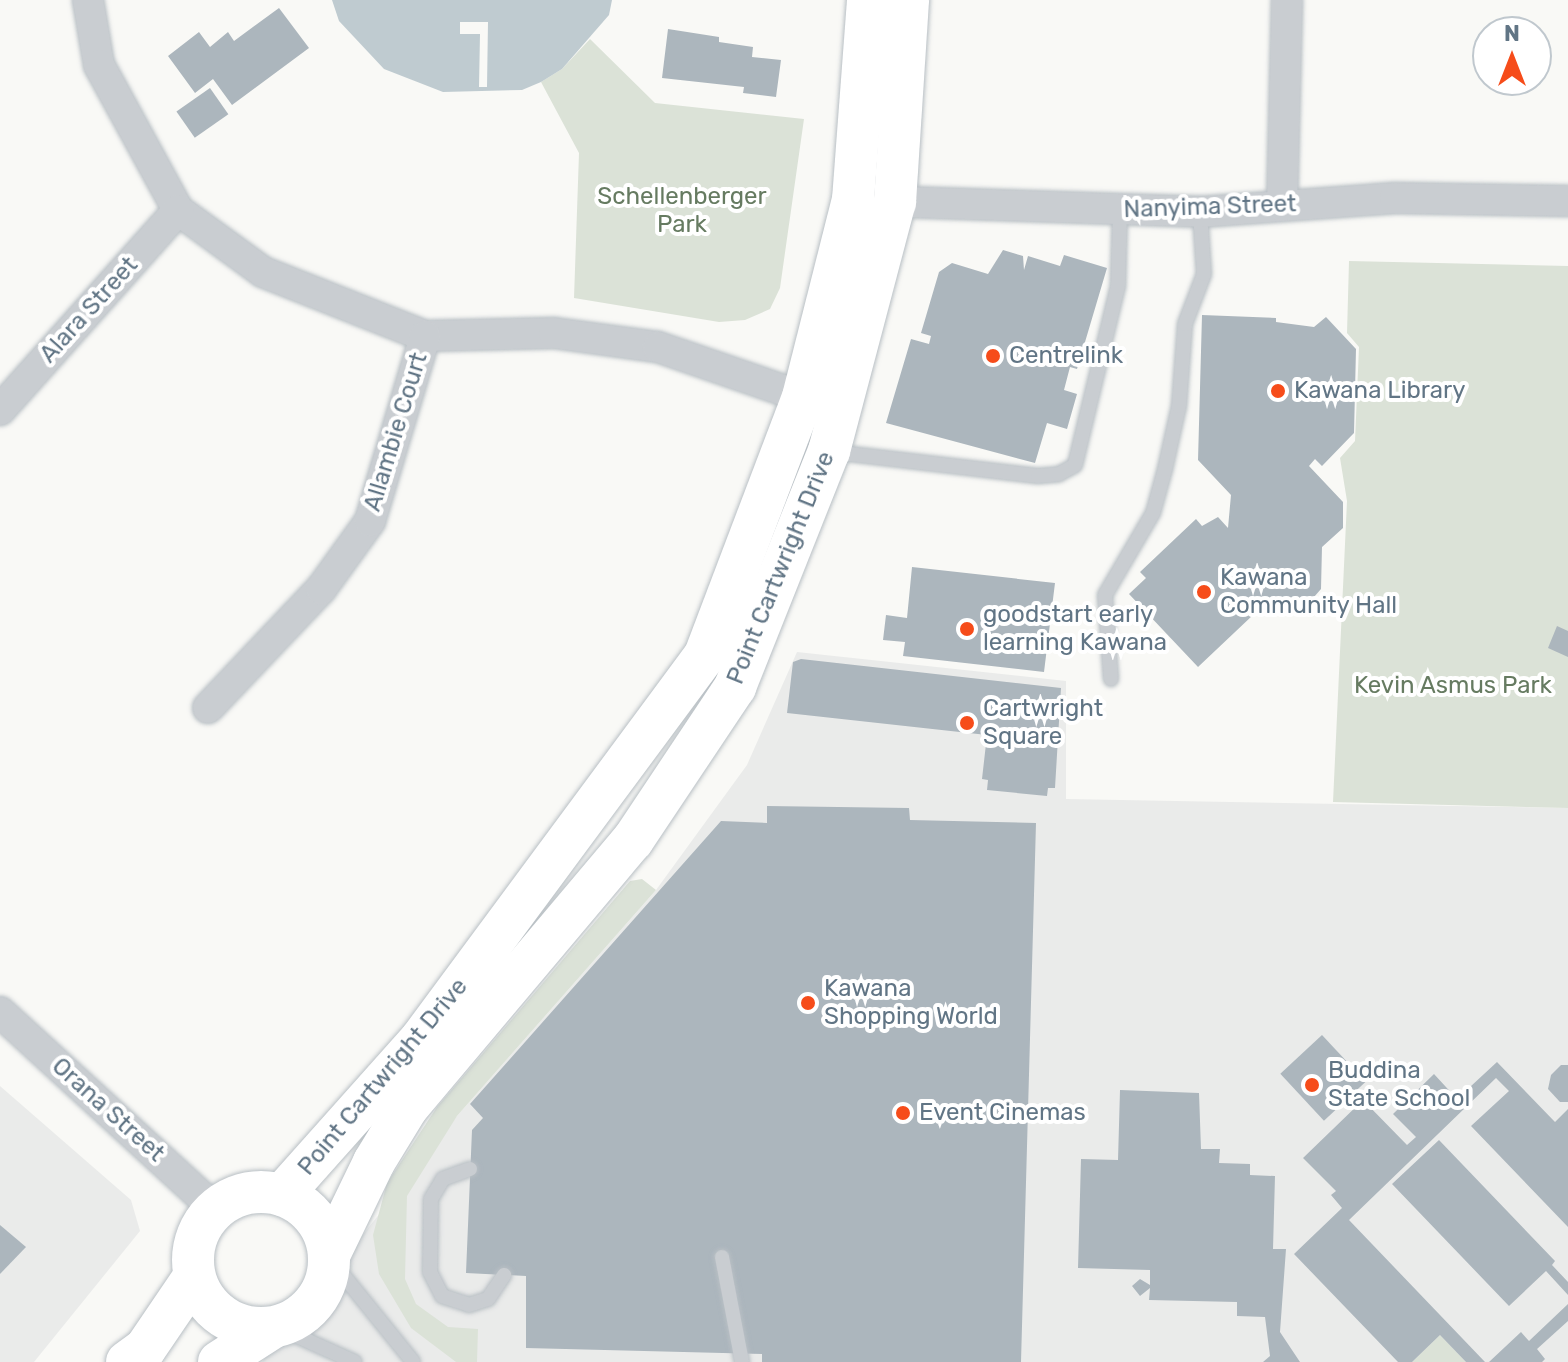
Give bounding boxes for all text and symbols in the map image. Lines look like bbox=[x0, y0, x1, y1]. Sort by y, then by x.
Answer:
north arrow bbox=[1472, 16, 1552, 96]
text: N bbox=[1504, 20, 1520, 47]
park label: Schellenberger Park bbox=[597, 183, 767, 239]
street label: Nanyima Street bbox=[1123, 190, 1297, 224]
street label: Alara Street bbox=[34, 251, 144, 369]
place label: Centrelink bbox=[1009, 342, 1123, 370]
marker: Centrelink bbox=[984, 347, 1002, 365]
street label: Allambie Court bbox=[358, 349, 434, 515]
place label: Kawana Library bbox=[1294, 377, 1465, 405]
marker: Kawana Library bbox=[1269, 382, 1287, 400]
street label: Point Cartwright Drive bbox=[721, 448, 841, 688]
place label: Kawana Community Hall bbox=[1220, 564, 1398, 620]
marker: Kawana Community Hall bbox=[1195, 583, 1213, 601]
place label: goodstart early learning Kawana bbox=[983, 601, 1167, 657]
marker: goodstart early learning Kawana bbox=[958, 620, 976, 638]
park label: Kevin Asmus Park bbox=[1354, 672, 1552, 700]
place label: Cartwright Square bbox=[983, 695, 1103, 751]
marker: Cartwright Square bbox=[958, 714, 976, 732]
street label: Point Cartwright Drive bbox=[292, 973, 474, 1181]
place label: Kawana Shopping World bbox=[824, 975, 998, 1031]
marker: Kawana Shopping World bbox=[799, 994, 817, 1012]
street label: Orana Street bbox=[46, 1052, 170, 1168]
place label: Buddina State School bbox=[1328, 1057, 1470, 1113]
marker: Buddina State School bbox=[1303, 1076, 1321, 1094]
place label: Event Cinemas bbox=[919, 1099, 1086, 1127]
marker: Event Cinemas bbox=[894, 1104, 912, 1122]

